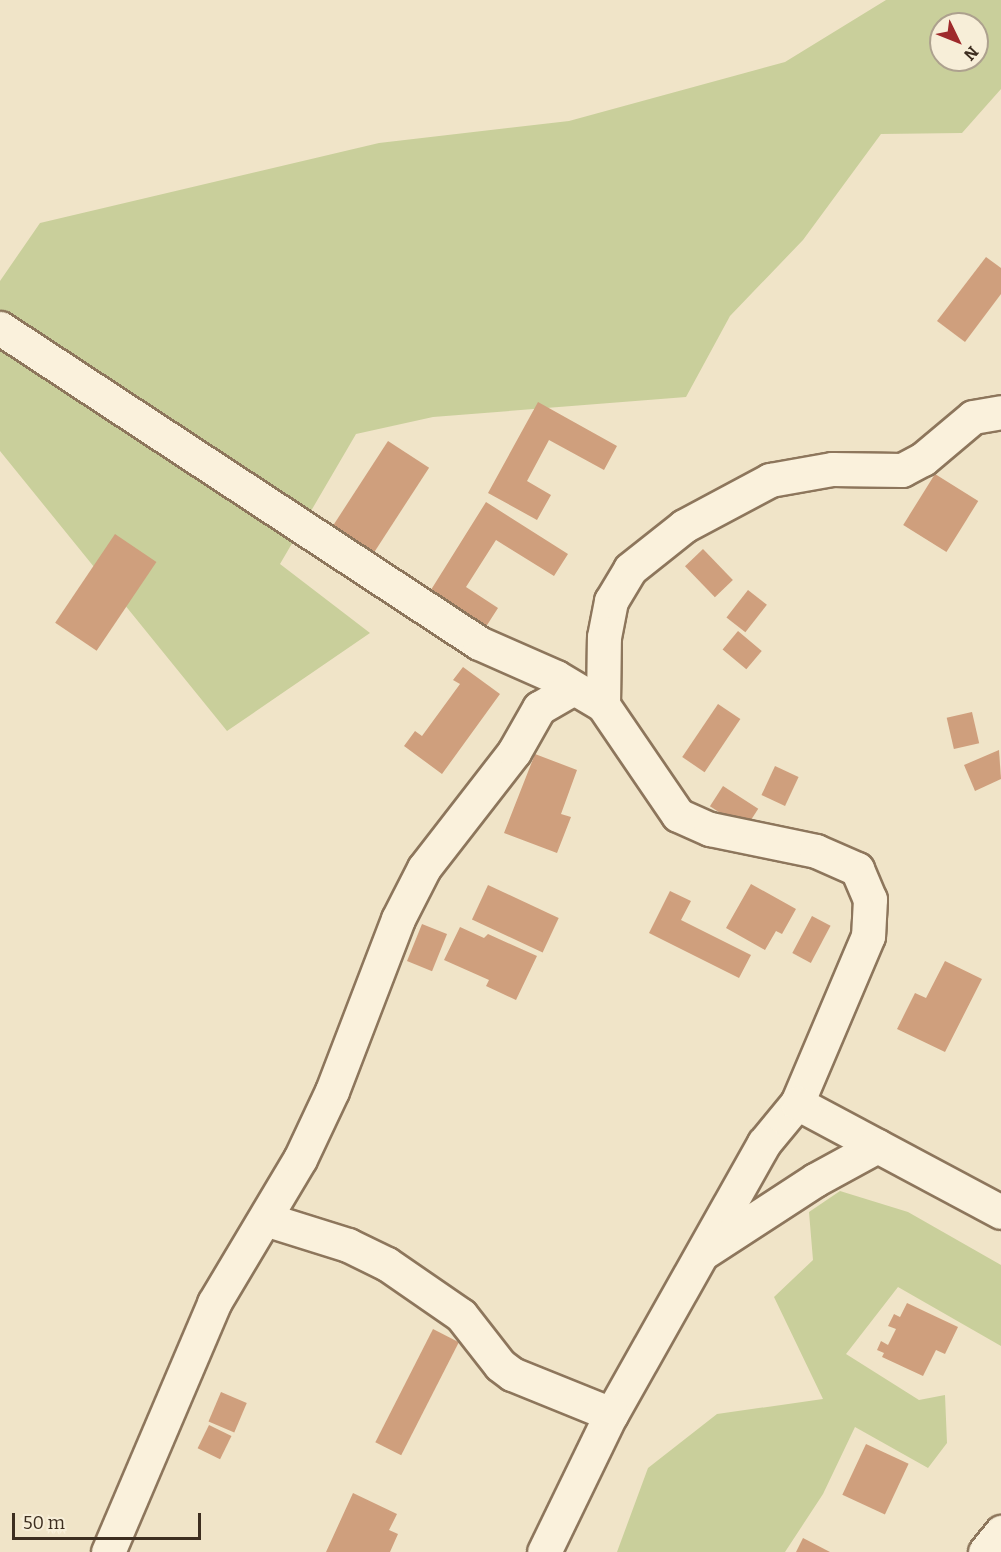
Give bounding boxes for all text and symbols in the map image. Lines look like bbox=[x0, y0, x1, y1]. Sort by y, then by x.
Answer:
north arrow bbox=[929, 12, 989, 72]
text: N bbox=[960, 42, 982, 64]
scale bar bbox=[15, 1501, 204, 1539]
text: 50 m bbox=[23, 1512, 65, 1534]

